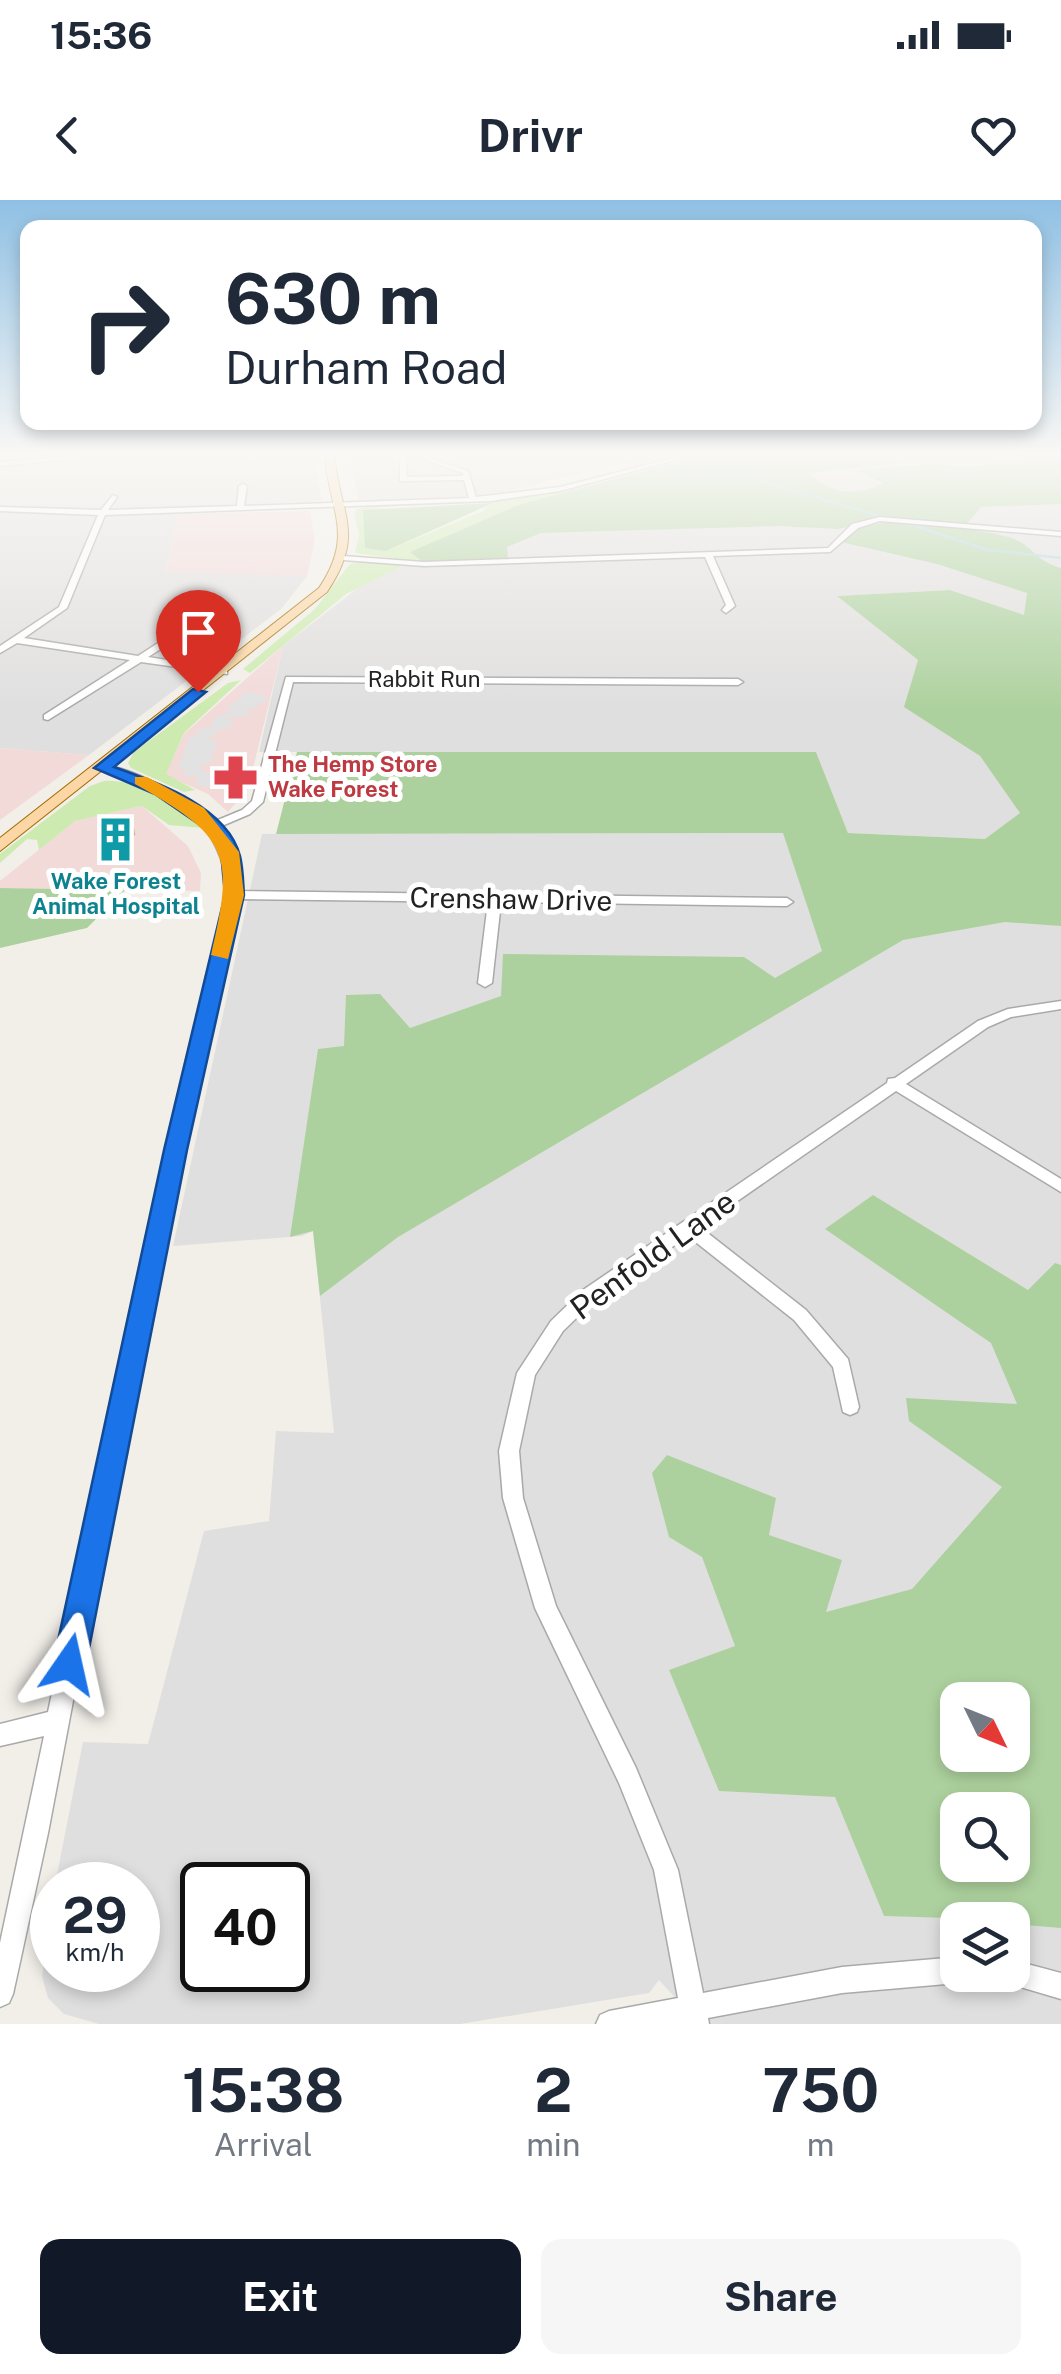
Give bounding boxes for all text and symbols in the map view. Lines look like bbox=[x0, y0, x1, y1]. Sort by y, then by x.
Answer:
text: 15:36 bbox=[50, 13, 152, 58]
icon: back bbox=[40, 108, 95, 163]
icon: heart bbox=[966, 108, 1021, 163]
text: Drivr bbox=[478, 109, 583, 162]
text: 630 m bbox=[225, 257, 441, 340]
icon: right bbox=[60, 260, 190, 390]
text: Durham Road bbox=[225, 341, 507, 394]
pin bbox=[156, 590, 241, 693]
icon: arrive bbox=[171, 605, 226, 660]
street label: Rabbit Run bbox=[368, 666, 480, 692]
place label: The Hemp Store Wake Forest bbox=[268, 751, 438, 802]
pharmacy icon: The Hemp Store Wake Forest bbox=[211, 753, 259, 801]
building icon: Wake Forest Animal Hospital bbox=[92, 815, 140, 863]
place label: Wake Forest Animal Hospital bbox=[32, 868, 200, 919]
street label: Crenshaw Drive bbox=[409, 880, 613, 917]
street label: Penfold Lane bbox=[563, 1182, 742, 1327]
position arrow bbox=[17, 1612, 121, 1716]
north arrow bbox=[940, 1682, 1030, 1772]
map controls bbox=[940, 1682, 1030, 1992]
button: search bbox=[940, 1792, 1030, 1882]
speed limit sign: 40 bbox=[180, 1862, 310, 1992]
text: 29 bbox=[63, 1885, 127, 1944]
button: layers bbox=[940, 1902, 1030, 1992]
text: km/h bbox=[66, 1937, 124, 1967]
text: 15:38 bbox=[182, 2055, 344, 2126]
text: 2 bbox=[534, 2055, 572, 2126]
text: 750 bbox=[762, 2055, 879, 2126]
text: Arrival bbox=[214, 2126, 312, 2163]
text: min bbox=[526, 2126, 580, 2163]
text: m bbox=[807, 2126, 835, 2163]
button: Exit bbox=[40, 2239, 521, 2354]
button: Share bbox=[541, 2239, 1021, 2354]

